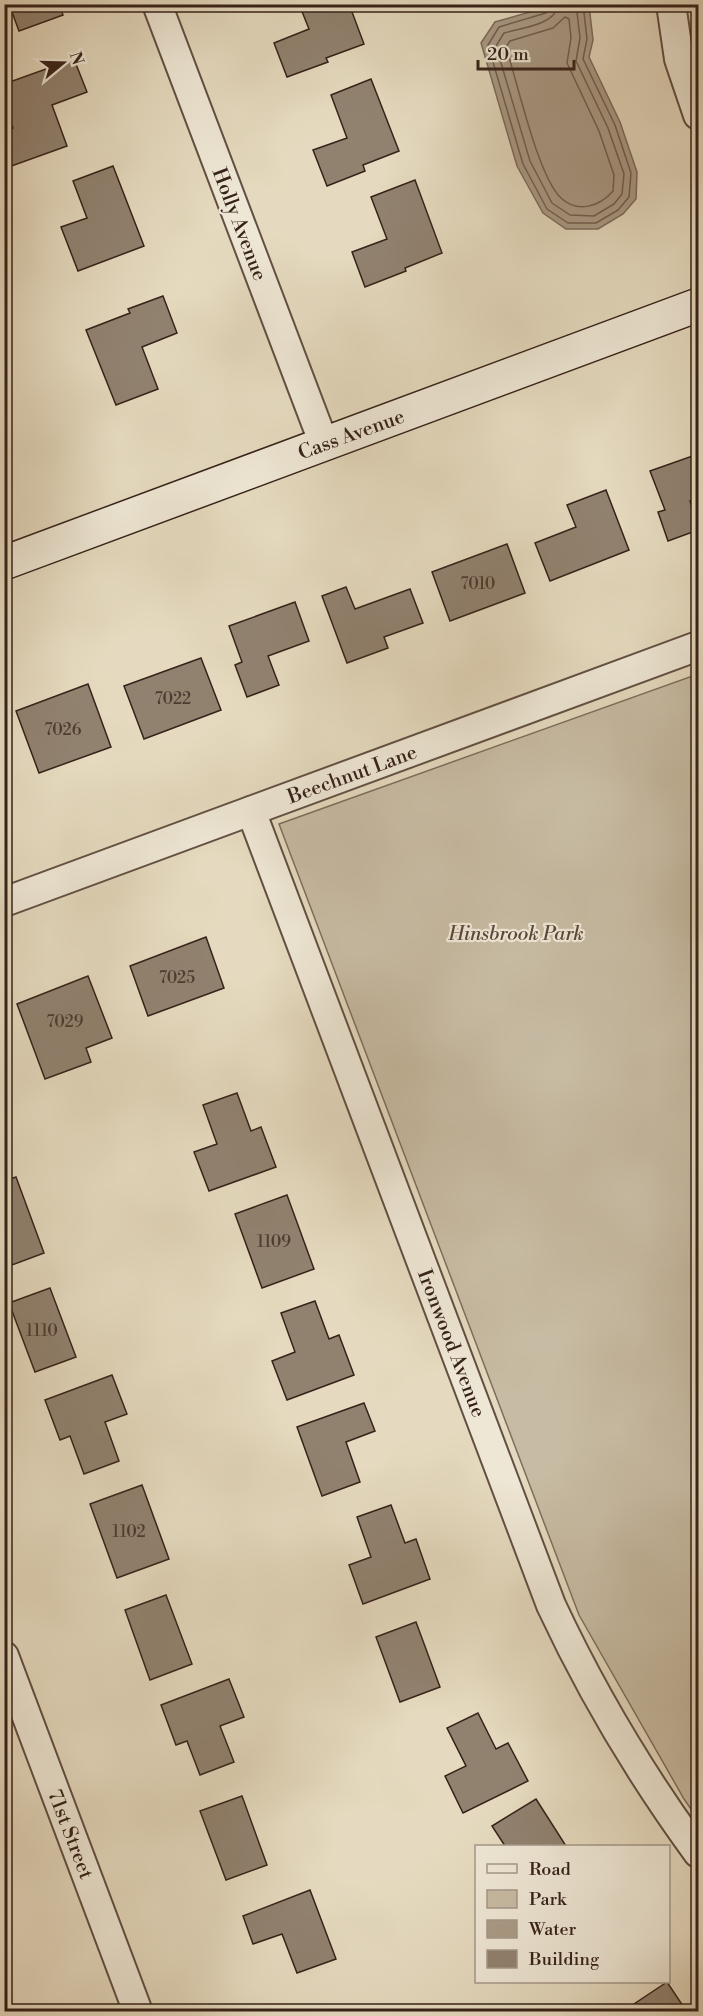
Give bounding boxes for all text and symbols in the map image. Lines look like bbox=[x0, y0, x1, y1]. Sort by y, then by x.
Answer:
north arrow bbox=[33, 33, 93, 93]
scale bar bbox=[478, 33, 574, 71]
text: 20 m bbox=[487, 43, 529, 66]
text: N bbox=[65, 49, 88, 68]
street label: Holly Avenue bbox=[206, 165, 272, 285]
street label: Cass Avenue bbox=[295, 405, 408, 466]
house number: 7010 bbox=[461, 574, 495, 594]
house number: 7022 bbox=[155, 689, 191, 709]
house number: 7026 bbox=[45, 720, 82, 740]
street label: Beechnut Lane bbox=[283, 740, 421, 811]
park label: Hinsbrook Park bbox=[447, 922, 584, 947]
house number: 7025 bbox=[159, 968, 195, 988]
house number: 7029 bbox=[47, 1012, 84, 1032]
house number: 1109 bbox=[257, 1232, 291, 1252]
street label: Ironwood Avenue bbox=[411, 1266, 490, 1421]
house number: 1110 bbox=[26, 1321, 58, 1341]
house number: 1102 bbox=[112, 1522, 146, 1542]
street label: 71st Street bbox=[41, 1786, 98, 1883]
legend bbox=[475, 1845, 670, 1983]
text: Road bbox=[529, 1858, 572, 1881]
text: Park bbox=[529, 1888, 568, 1911]
text: Water bbox=[528, 1918, 577, 1941]
text: Building bbox=[528, 1948, 600, 1971]

